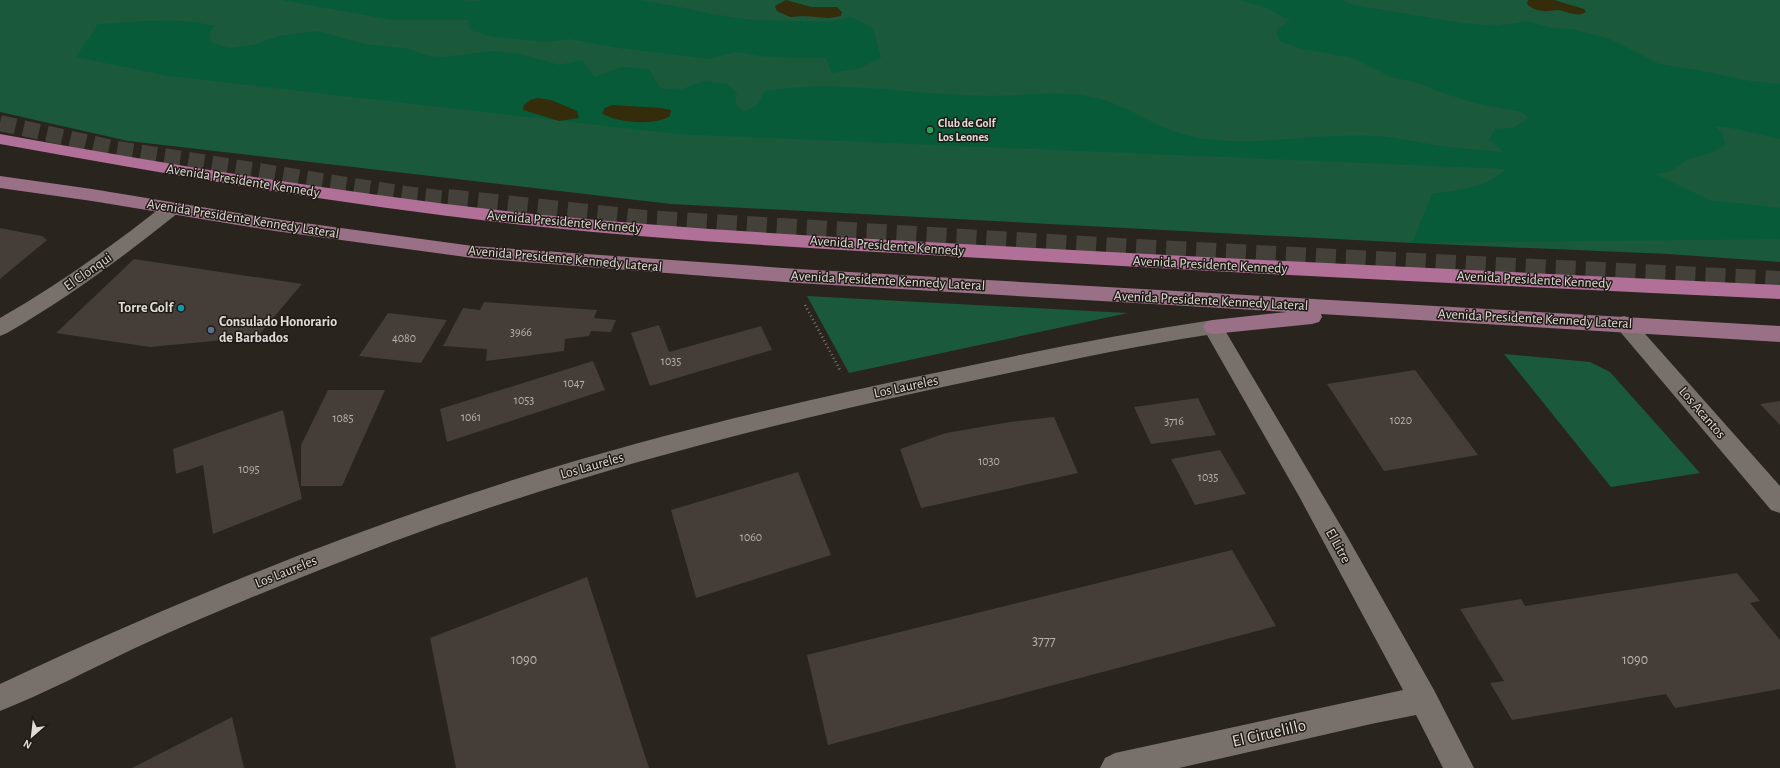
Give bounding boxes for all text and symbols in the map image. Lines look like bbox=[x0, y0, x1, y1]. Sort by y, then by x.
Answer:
place label: Club de Golf Los Leones bbox=[938, 117, 997, 143]
marker: Club de Golf Los Leones bbox=[925, 125, 935, 135]
street label: Avenida Presidente Kennedy bbox=[165, 162, 321, 200]
street label: Avenida Presidente Kennedy Lateral bbox=[146, 197, 340, 241]
street label: Avenida Presidente Kennedy bbox=[486, 208, 642, 236]
street label: Avenida Presidente Kennedy bbox=[809, 234, 965, 258]
street label: Avenida Presidente Kennedy Lateral bbox=[467, 244, 663, 274]
street label: El Clonqui bbox=[62, 251, 114, 293]
street label: Avenida Presidente Kennedy bbox=[1132, 254, 1288, 276]
street label: Avenida Presidente Kennedy Lateral bbox=[790, 269, 986, 293]
street label: Avenida Presidente Kennedy bbox=[1456, 269, 1612, 291]
street label: Avenida Presidente Kennedy Lateral bbox=[1113, 289, 1309, 313]
place label: Torre Golf bbox=[118, 301, 174, 315]
marker: Torre Golf bbox=[176, 303, 186, 313]
street label: Avenida Presidente Kennedy Lateral bbox=[1437, 307, 1633, 331]
place label: Consulado Honorario de Barbados bbox=[219, 315, 337, 345]
marker: Consulado Honorario de Barbados bbox=[206, 325, 216, 335]
house number: 3966 bbox=[510, 326, 532, 338]
house number: 4080 bbox=[392, 332, 416, 344]
house number: 1035 bbox=[661, 355, 681, 367]
street label: Los Laureles bbox=[873, 373, 939, 401]
house number: 1047 bbox=[563, 377, 585, 389]
street label: Los Acantos bbox=[1676, 385, 1728, 441]
house number: 1053 bbox=[514, 394, 534, 406]
house number: 1061 bbox=[461, 411, 481, 423]
house number: 1085 bbox=[332, 412, 354, 424]
house number: 1020 bbox=[1390, 414, 1412, 426]
house number: 3716 bbox=[1164, 415, 1184, 427]
street label: Los Laureles bbox=[559, 450, 625, 482]
house number: 1030 bbox=[978, 455, 1000, 467]
house number: 1095 bbox=[238, 463, 260, 475]
house number: 1035 bbox=[1198, 471, 1218, 483]
street label: El Litre bbox=[1323, 526, 1353, 566]
house number: 1060 bbox=[740, 531, 762, 543]
street label: Los Laureles bbox=[253, 553, 319, 591]
house number: 3777 bbox=[1032, 634, 1056, 648]
house number: 1090 bbox=[511, 653, 537, 667]
house number: 1090 bbox=[1622, 653, 1648, 667]
north arrow bbox=[12, 716, 52, 756]
street label: El Ciruelillo bbox=[1230, 716, 1308, 750]
text: N bbox=[22, 738, 34, 751]

